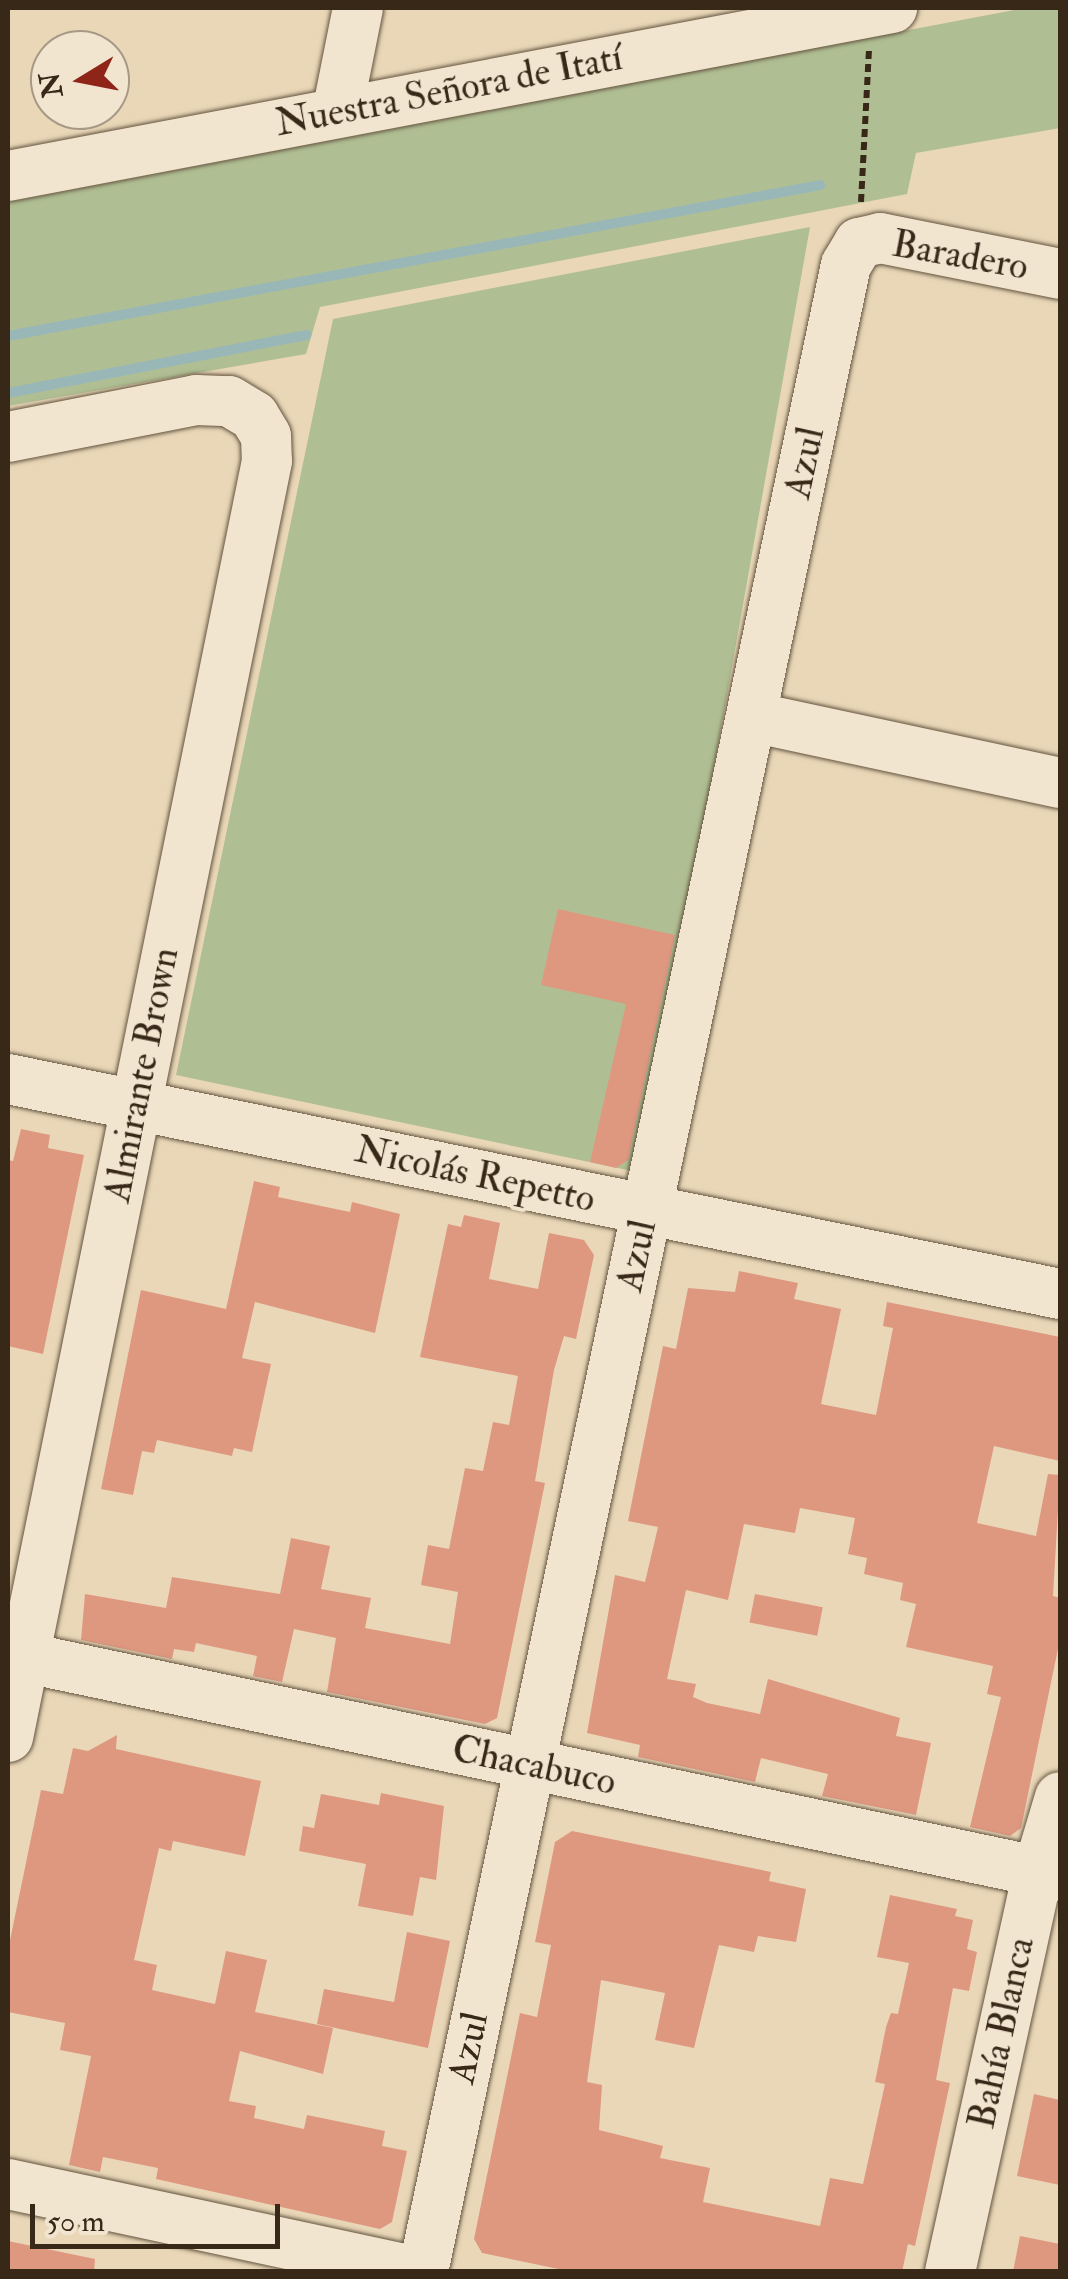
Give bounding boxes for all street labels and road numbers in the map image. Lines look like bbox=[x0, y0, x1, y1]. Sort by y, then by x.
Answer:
street label: Nuestra Señora de Itatí bbox=[272, 35, 626, 147]
street label: Baradero bbox=[888, 222, 1032, 290]
street label: Azul bbox=[775, 423, 835, 503]
street label: Almirante Brown bbox=[95, 944, 189, 1206]
street label: Nicolás Repetto bbox=[351, 1127, 599, 1223]
street label: Azul bbox=[607, 1216, 667, 1296]
street label: Chacabuco bbox=[448, 1726, 620, 1806]
street label: Bahía Blanca bbox=[959, 1933, 1045, 2133]
street label: Azul bbox=[439, 2008, 499, 2088]

